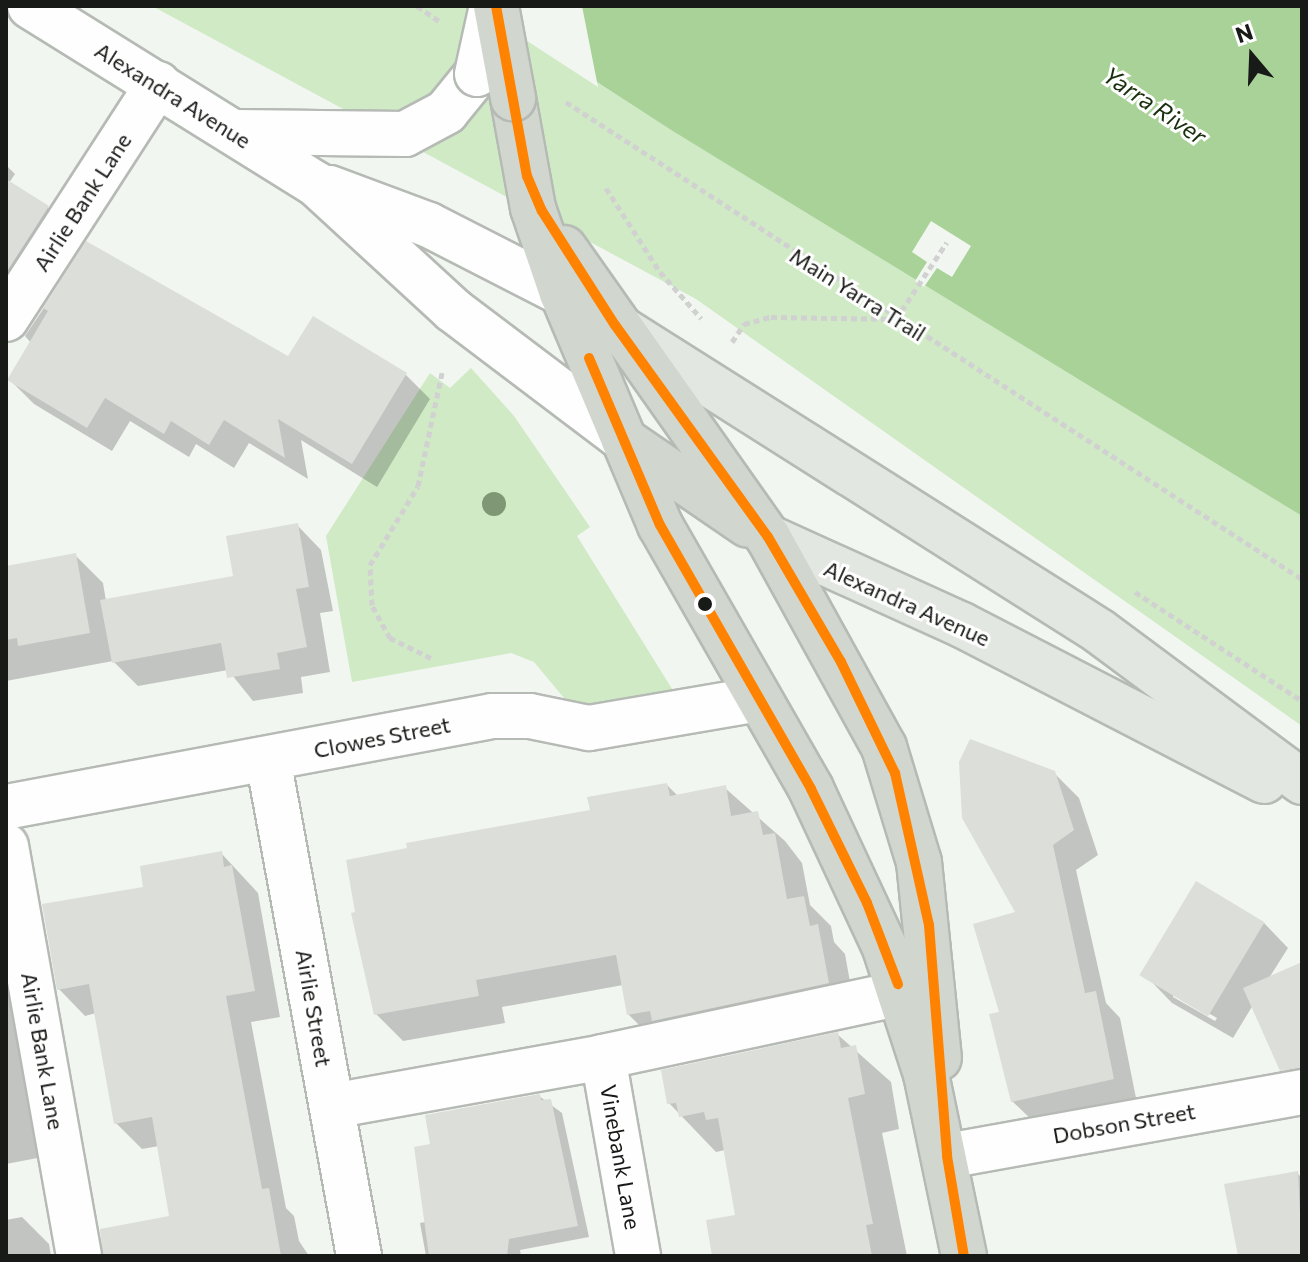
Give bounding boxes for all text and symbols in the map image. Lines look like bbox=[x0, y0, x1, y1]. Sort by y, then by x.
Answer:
north arrow bbox=[1212, 16, 1292, 96]
text: N bbox=[1232, 17, 1256, 48]
street label: Alexandra Avenue bbox=[90, 37, 256, 153]
water label: Yarra River bbox=[1098, 60, 1212, 150]
street label: Airlie Bank Lane bbox=[28, 128, 136, 276]
street label: Main Yarra Trail bbox=[785, 242, 931, 346]
street label: Alexandra Avenue bbox=[820, 555, 994, 651]
unlabelled marker bbox=[697, 596, 713, 612]
street label: Clowes Street bbox=[311, 711, 453, 763]
street label: Airlie Street bbox=[291, 947, 337, 1069]
street label: Airlie Bank Lane bbox=[16, 970, 70, 1132]
street label: Vinebank Lane bbox=[595, 1083, 647, 1231]
street label: Dobson Street bbox=[1051, 1097, 1197, 1149]

